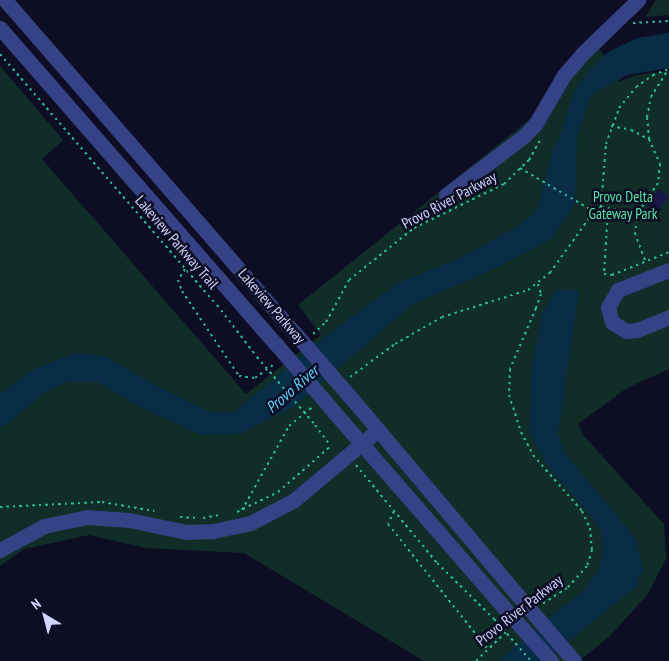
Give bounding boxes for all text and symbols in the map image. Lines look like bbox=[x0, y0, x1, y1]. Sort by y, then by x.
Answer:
street label: Provo River Parkway bbox=[398, 167, 500, 233]
park label: Provo Delta Gateway Park bbox=[588, 187, 658, 222]
street label: Lakeview Parkway Trail bbox=[131, 191, 223, 293]
street label: Lakeview Parkway bbox=[235, 265, 309, 347]
water label: Provo River bbox=[262, 361, 322, 417]
street label: Provo River Parkway bbox=[472, 571, 566, 649]
north arrow bbox=[20, 591, 70, 641]
text: N bbox=[28, 595, 44, 613]

